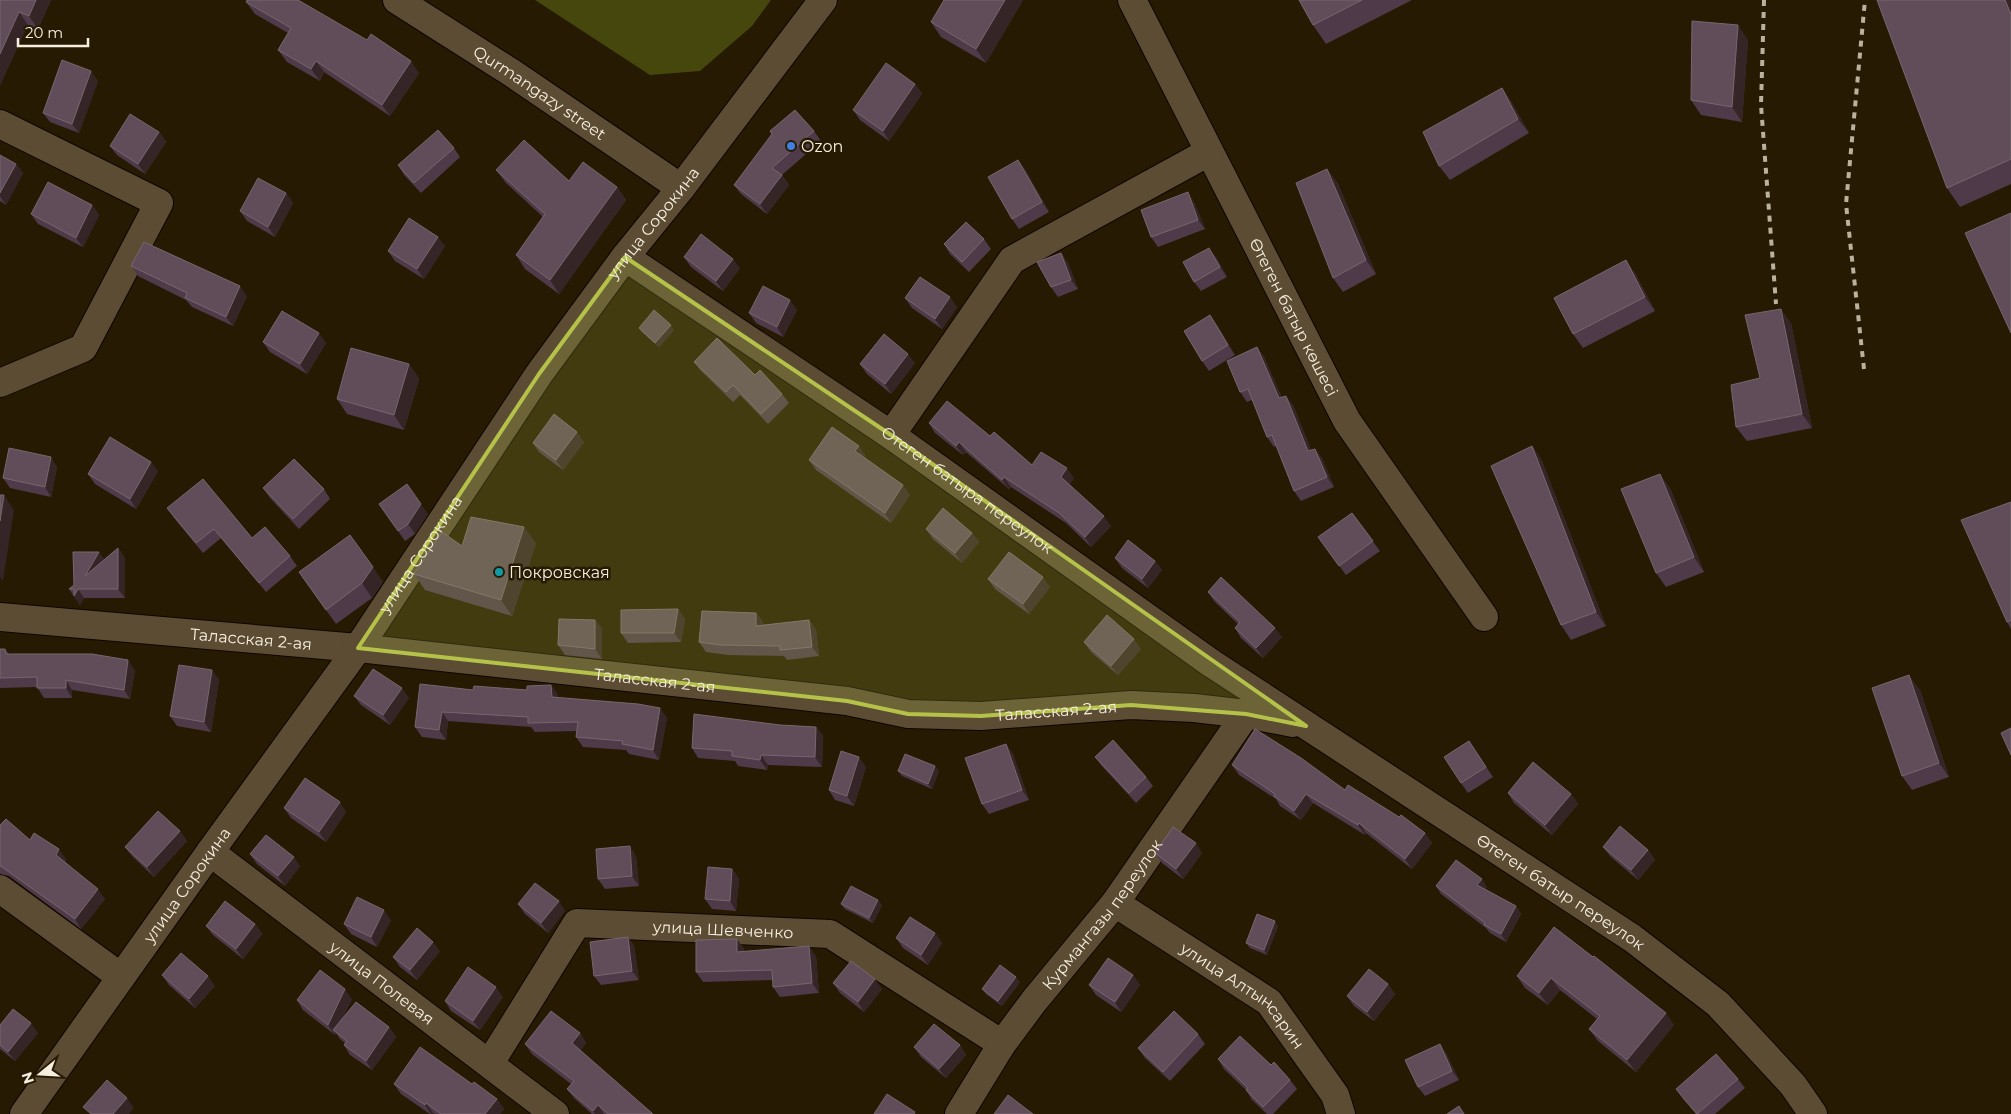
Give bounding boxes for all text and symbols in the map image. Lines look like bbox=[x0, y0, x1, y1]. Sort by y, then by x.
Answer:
scale bar bbox=[18, 15, 88, 47]
text: 20 m bbox=[25, 23, 63, 42]
street label: Qurmangazy street bbox=[470, 41, 610, 144]
place label: Ozon bbox=[801, 137, 843, 156]
marker: Ozon bbox=[785, 140, 797, 152]
street label: улица Сорокина bbox=[602, 163, 703, 283]
street label: Өтеген батыр көшесі bbox=[1246, 235, 1342, 399]
street label: Отеген батыра переулок bbox=[878, 422, 1058, 558]
street label: улица Сорокина bbox=[374, 492, 466, 617]
place label: Покровская bbox=[509, 563, 610, 582]
marker: Покровская bbox=[493, 566, 505, 578]
street label: Таласская 2-ая bbox=[189, 624, 313, 653]
street label: Таласская 2-ая bbox=[593, 664, 717, 696]
street label: Таласская 2-ая bbox=[995, 697, 1118, 724]
street label: улица Сорокина bbox=[139, 824, 234, 947]
street label: Өтеген батыр переулок bbox=[1473, 830, 1649, 954]
street label: Курмангазы переулок bbox=[1038, 835, 1166, 994]
street label: улица Шевченко bbox=[651, 917, 794, 942]
street label: улица Полевая bbox=[325, 936, 438, 1028]
street label: улица Алтынсарин bbox=[1176, 938, 1309, 1052]
north arrow bbox=[15, 1049, 65, 1099]
text: N bbox=[17, 1070, 38, 1086]

